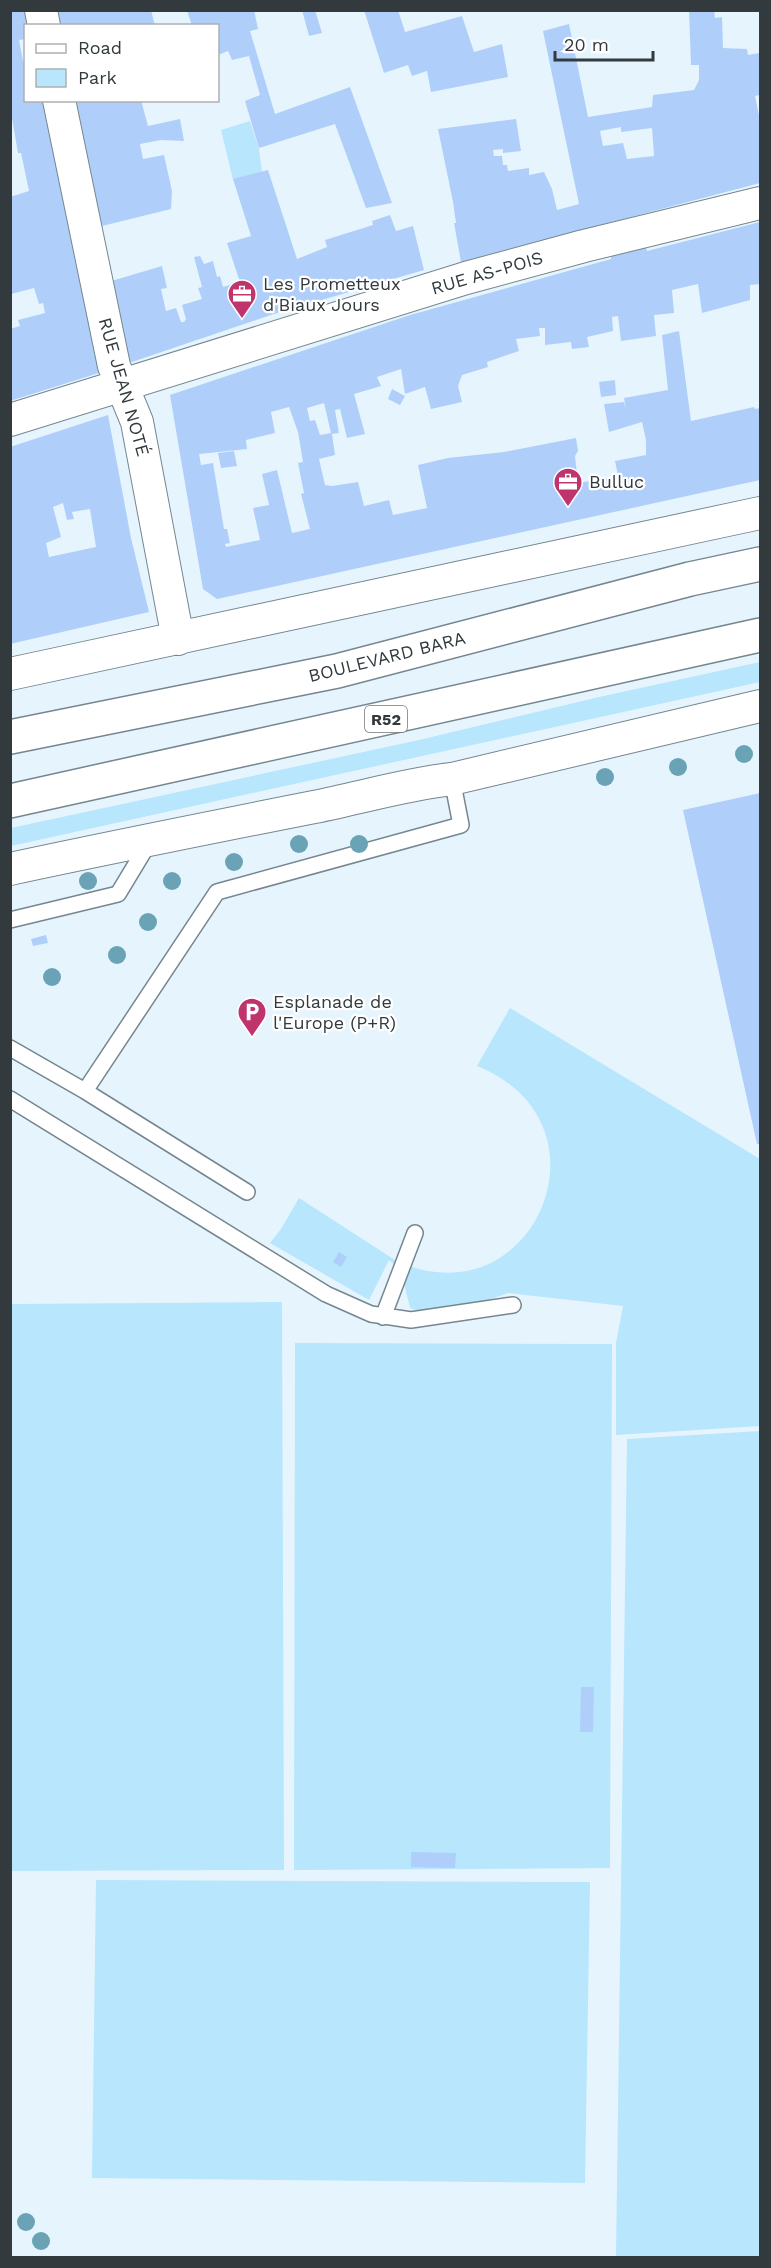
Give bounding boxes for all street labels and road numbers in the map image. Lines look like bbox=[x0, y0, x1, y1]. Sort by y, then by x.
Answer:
street label: RUE AS-POIS bbox=[429, 247, 545, 299]
street label: RUE JEAN NOTÉ bbox=[95, 315, 154, 459]
street label: BOULEVARD BARA bbox=[306, 627, 468, 686]
road number: R52 bbox=[365, 706, 407, 732]

